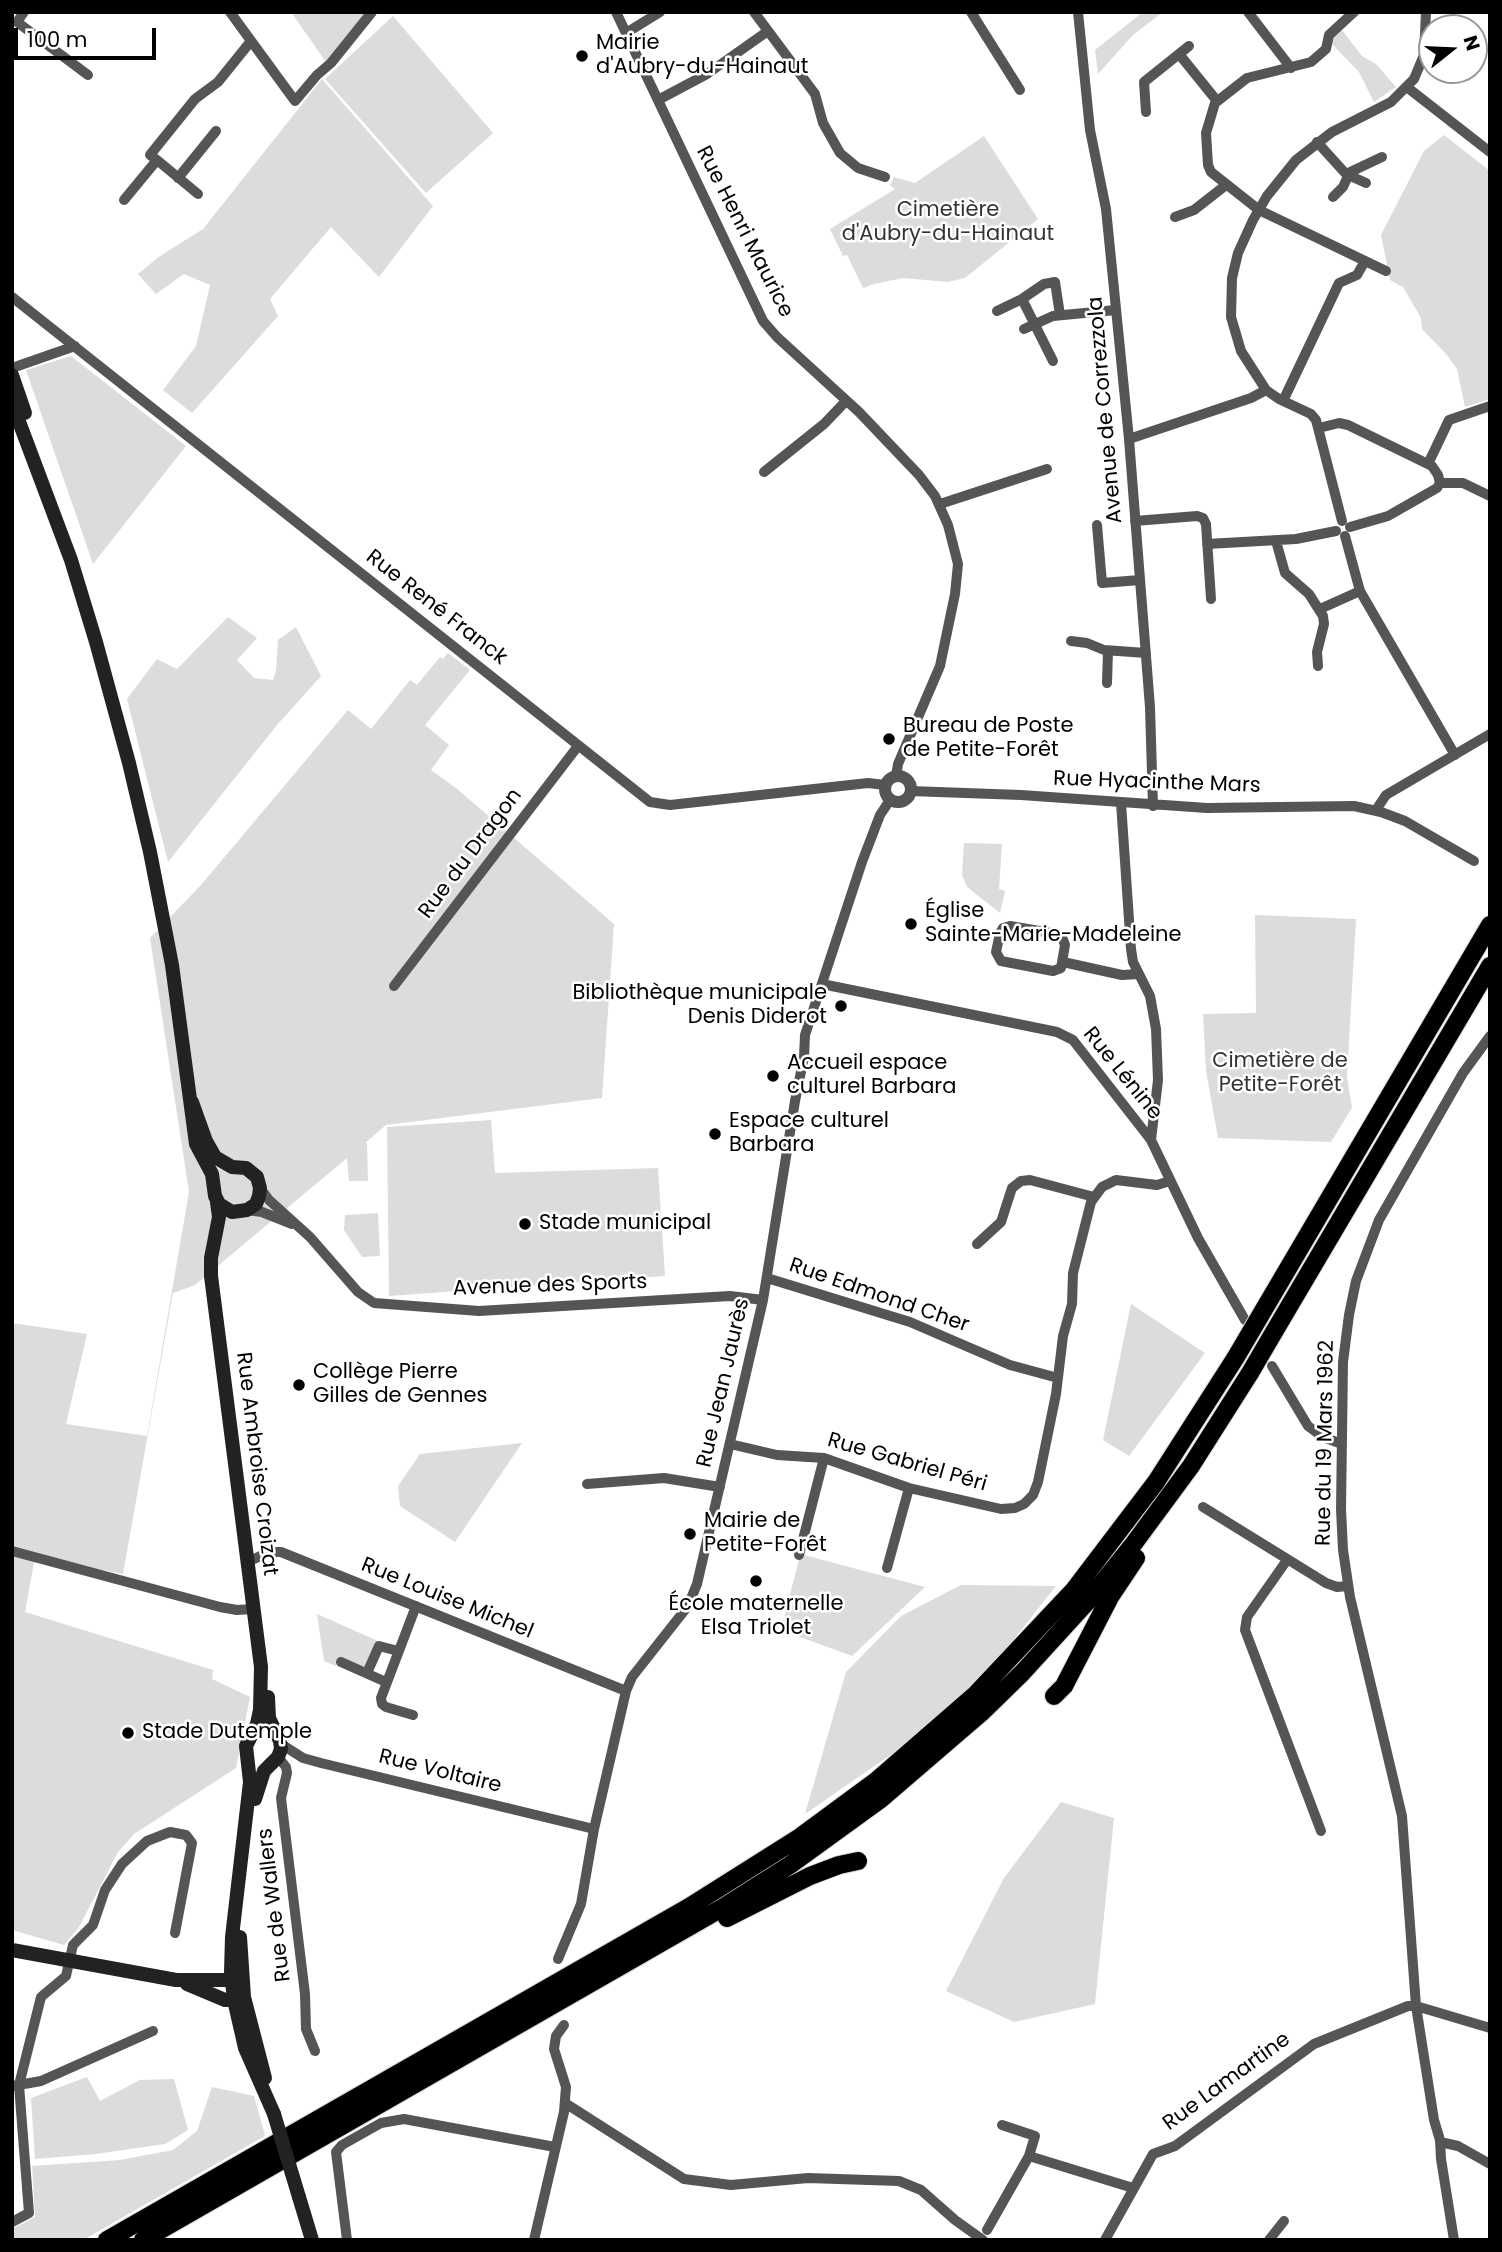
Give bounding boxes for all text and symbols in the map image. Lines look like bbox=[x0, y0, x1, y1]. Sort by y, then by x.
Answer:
scale bar bbox=[18, 14, 159, 58]
north arrow bbox=[1418, 14, 1488, 84]
text: 100 m bbox=[27, 25, 87, 54]
place label: Mairie d'Aubry-du-Hainaut bbox=[596, 31, 808, 81]
text: N bbox=[1456, 32, 1487, 54]
marker: Mairie d'Aubry-du-Hainaut bbox=[574, 48, 590, 64]
street label: Rue Henri Maurice bbox=[690, 142, 798, 322]
park label: Cimetière d'Aubry-du-Hainaut bbox=[842, 198, 1054, 248]
street label: Avenue de Correzzola bbox=[1084, 296, 1128, 524]
street label: Rue René Franck bbox=[360, 545, 512, 671]
place label: Bureau de Poste de Petite-Forêt bbox=[903, 714, 1073, 764]
marker: Bureau de Poste de Petite-Forêt bbox=[881, 731, 897, 747]
street label: Rue Hyacinthe Mars bbox=[1053, 767, 1261, 799]
street label: Rue du Dragon bbox=[414, 784, 528, 924]
place label: Église Sainte-Marie-Madeleine bbox=[925, 899, 1182, 949]
marker: Église Sainte-Marie-Madeleine bbox=[903, 916, 919, 932]
place label: Bibliothèque municipale Denis Diderot bbox=[572, 981, 827, 1031]
marker: Bibliothèque municipale Denis Diderot bbox=[833, 998, 849, 1014]
street label: Rue Lénine bbox=[1077, 1023, 1167, 1125]
park label: Cimetière de Petite-Forêt bbox=[1212, 1049, 1348, 1099]
place label: Accueil espace culturel Barbara bbox=[787, 1051, 956, 1101]
marker: Accueil espace culturel Barbara bbox=[765, 1068, 781, 1084]
place label: Espace culturel Barbara bbox=[729, 1109, 889, 1159]
marker: Espace culturel Barbara bbox=[707, 1126, 723, 1142]
place label: Stade municipal bbox=[539, 1211, 711, 1237]
marker: Stade municipal bbox=[517, 1216, 533, 1232]
street label: Rue Edmond Cher bbox=[786, 1253, 972, 1339]
street label: Avenue des Sports bbox=[452, 1270, 648, 1302]
street label: Rue Jean Jaurès bbox=[692, 1296, 756, 1470]
street label: Rue du 19 Mars 1962 bbox=[1312, 1340, 1340, 1546]
street label: Rue Ambroise Croizat bbox=[230, 1351, 282, 1577]
place label: Collège Pierre Gilles de Gennes bbox=[313, 1360, 487, 1410]
marker: Collège Pierre Gilles de Gennes bbox=[291, 1377, 307, 1393]
street label: Rue Gabriel Péri bbox=[824, 1428, 990, 1498]
place label: Mairie de Petite-Forêt bbox=[704, 1509, 827, 1559]
marker: Mairie de Petite-Forêt bbox=[682, 1526, 698, 1542]
street label: Rue Louise Michel bbox=[357, 1553, 537, 1645]
marker: École maternelle Elsa Triolet bbox=[748, 1573, 764, 1589]
place label: École maternelle Elsa Triolet bbox=[669, 1592, 843, 1642]
place label: Stade Dutemple bbox=[142, 1720, 312, 1746]
marker: Stade Dutemple bbox=[120, 1725, 136, 1741]
street label: Rue Voltaire bbox=[376, 1745, 504, 1799]
street label: Rue de Wallers bbox=[253, 1827, 297, 1983]
street label: Rue Lamartine bbox=[1159, 2027, 1295, 2137]

